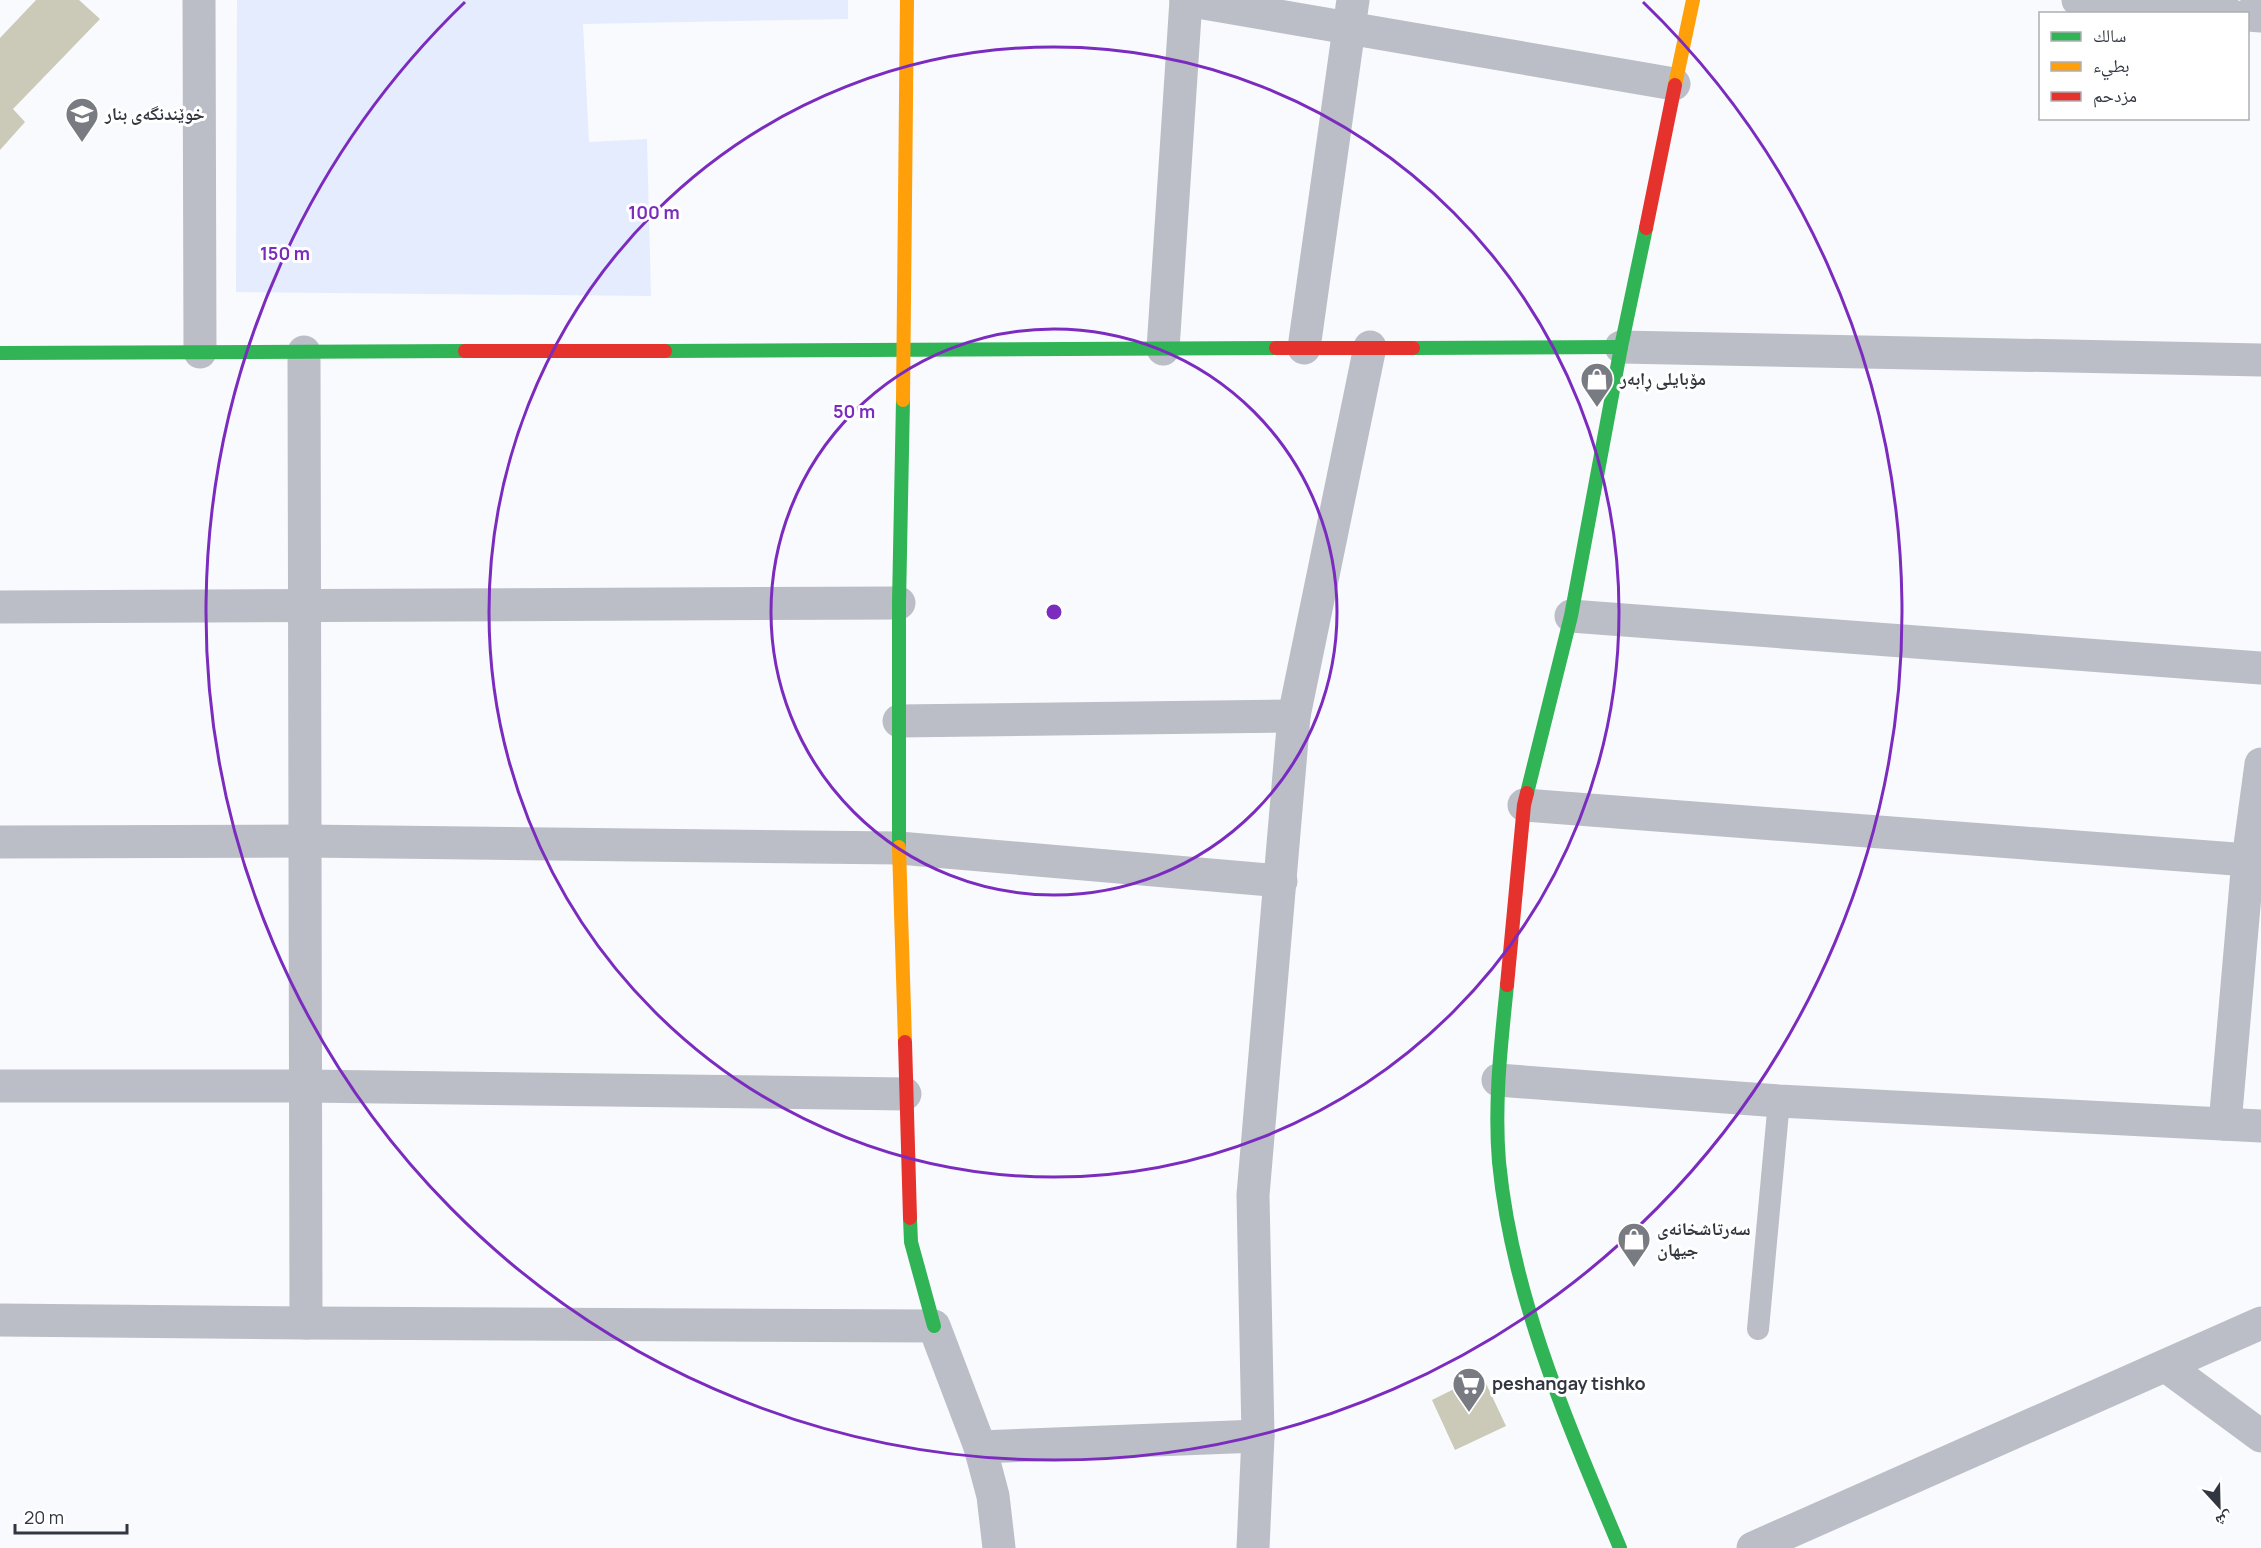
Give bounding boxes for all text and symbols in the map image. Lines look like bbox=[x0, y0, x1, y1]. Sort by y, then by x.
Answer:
legend bbox=[2039, 12, 2249, 120]
text: سالك bbox=[2093, 23, 2126, 47]
text: بطيء bbox=[2093, 53, 2130, 81]
text: مزدحم bbox=[2093, 83, 2137, 108]
school or university icon: خوێندنگەی بنار bbox=[64, 96, 100, 143]
place label: خوێندنگەی بنار bbox=[104, 101, 205, 125]
text: 100 m bbox=[628, 200, 680, 224]
text: 150 m bbox=[260, 241, 310, 265]
shop icon: مۆبایلی ڕابەر bbox=[1579, 361, 1615, 408]
place label: مۆبایلی ڕابەر bbox=[1619, 366, 1706, 392]
text: 50 m bbox=[833, 399, 875, 423]
centre of rings bbox=[1044, 602, 1064, 622]
place label: سەرتاشخانەی جیهان bbox=[1657, 1216, 1751, 1261]
shop icon: سەرتاشخانەی جیهان bbox=[1616, 1221, 1652, 1268]
supermarket icon: peshangay tishko bbox=[1451, 1366, 1487, 1413]
place label: peshangay tishko bbox=[1492, 1371, 1646, 1395]
north arrow bbox=[2189, 1476, 2249, 1536]
scale bar bbox=[15, 1497, 128, 1535]
text: 20 m bbox=[24, 1505, 64, 1529]
text: ش bbox=[2213, 1507, 2237, 1533]

